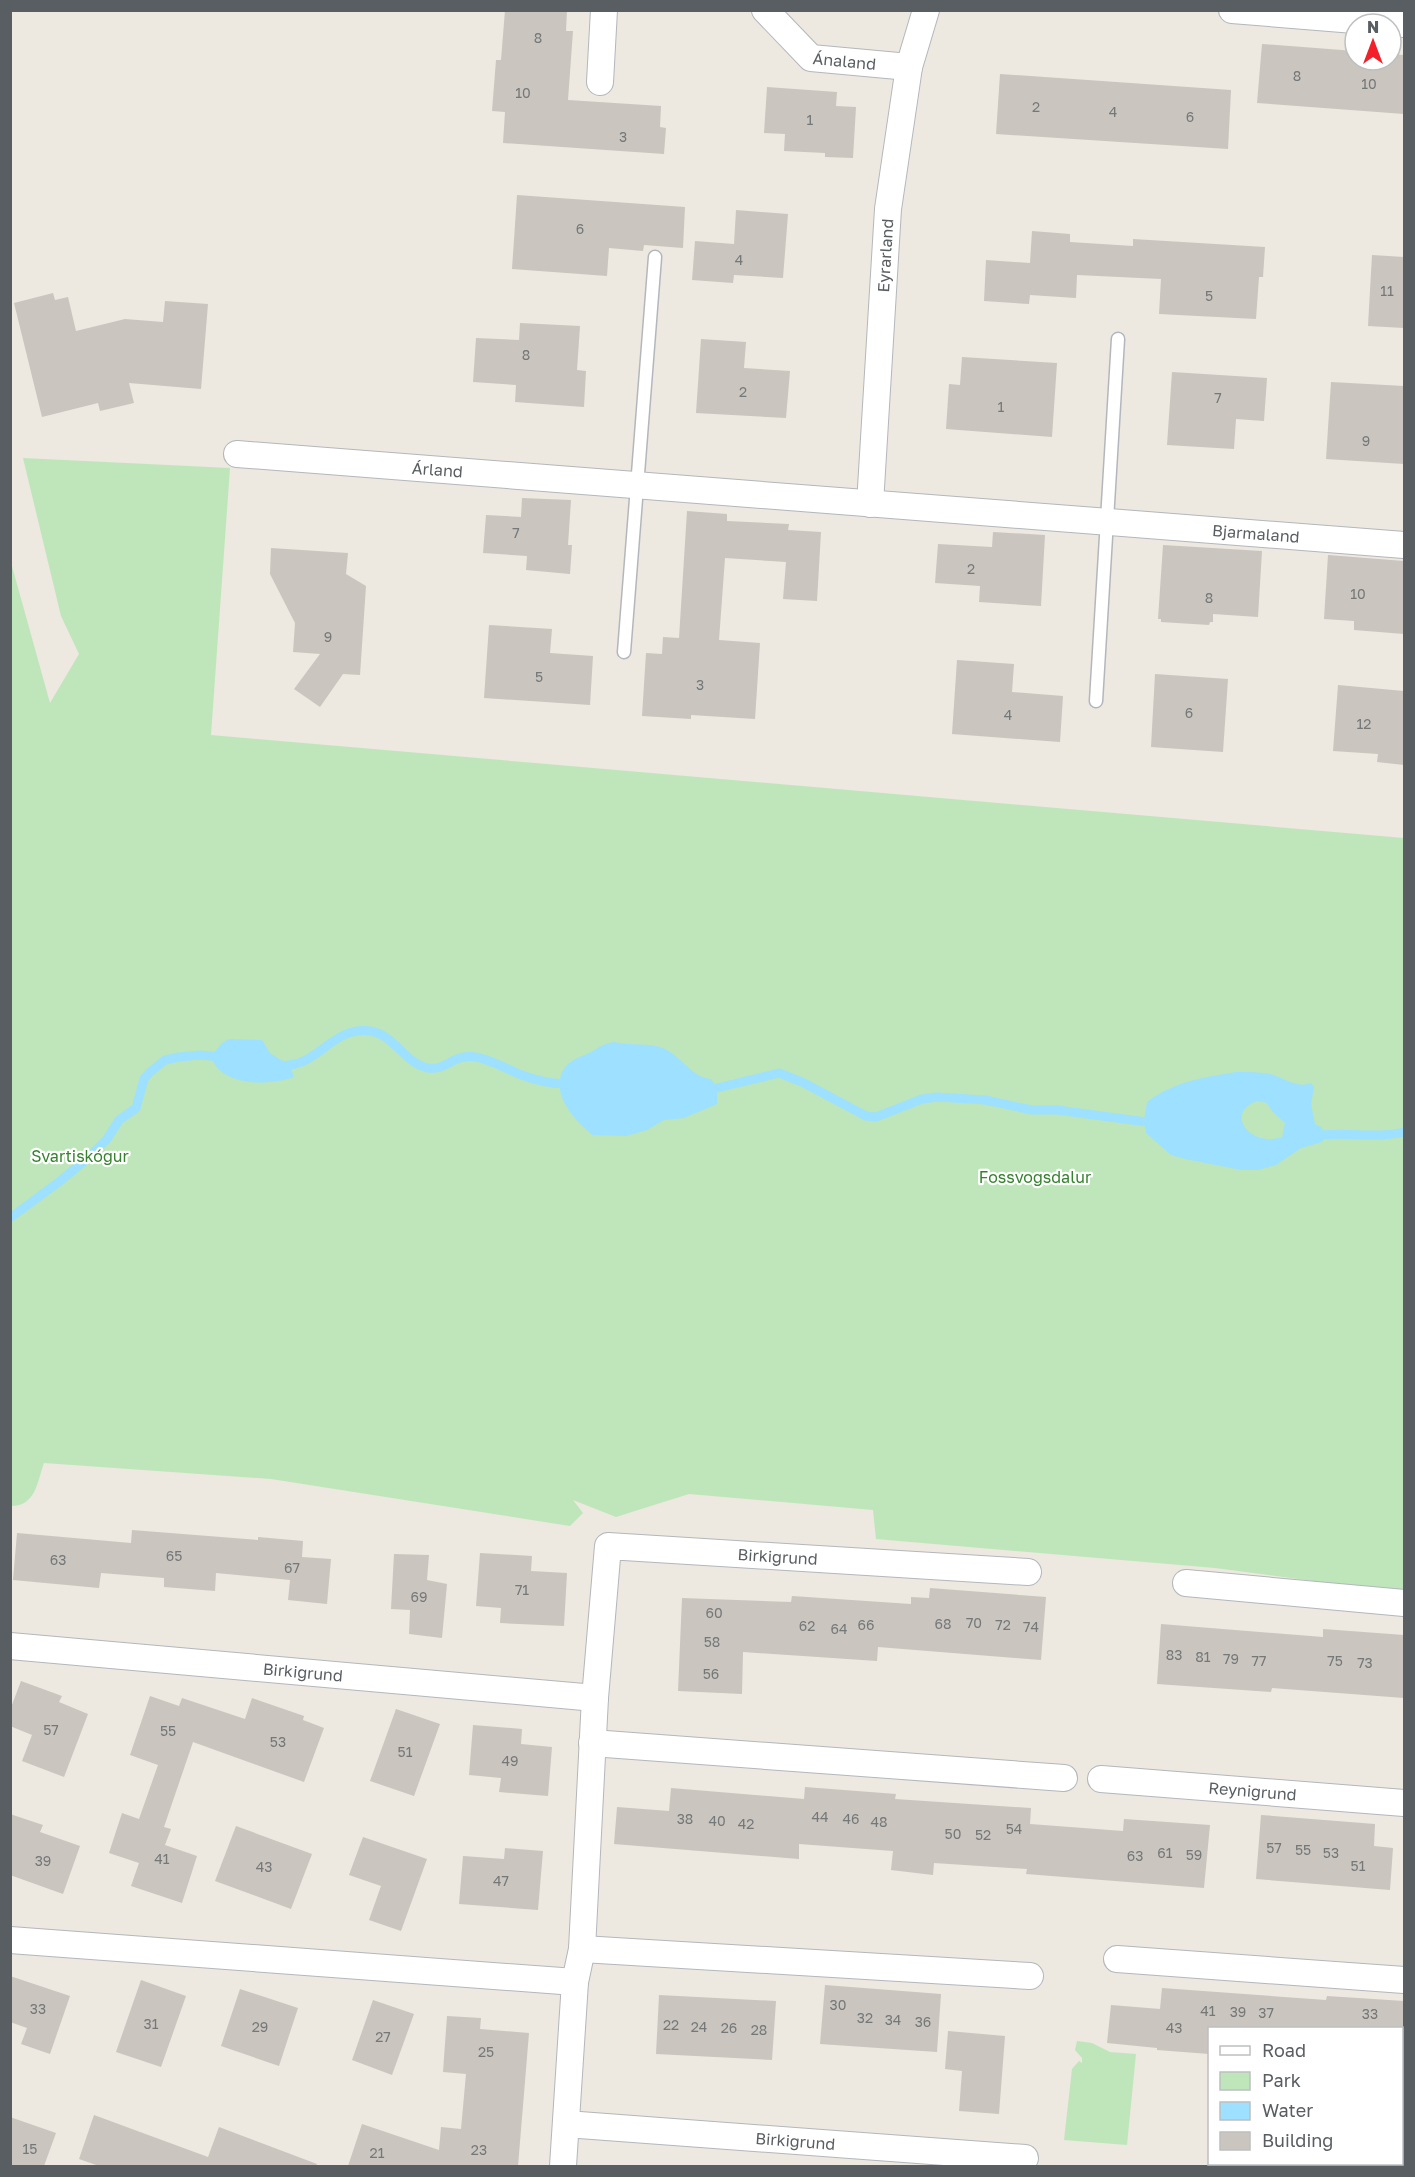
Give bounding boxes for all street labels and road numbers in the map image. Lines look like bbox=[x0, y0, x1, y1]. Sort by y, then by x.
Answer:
street label: Ánaland bbox=[812, 48, 877, 74]
street label: Eyrarland bbox=[873, 218, 897, 293]
street label: Árland bbox=[411, 458, 464, 482]
street label: Bjarmaland bbox=[1212, 520, 1300, 547]
street label: Birkigrund bbox=[737, 1544, 818, 1569]
street label: Birkigrund bbox=[262, 1659, 344, 1686]
street label: Reynigrund bbox=[1208, 1778, 1297, 1804]
street label: Birkigrund bbox=[755, 2128, 836, 2154]

